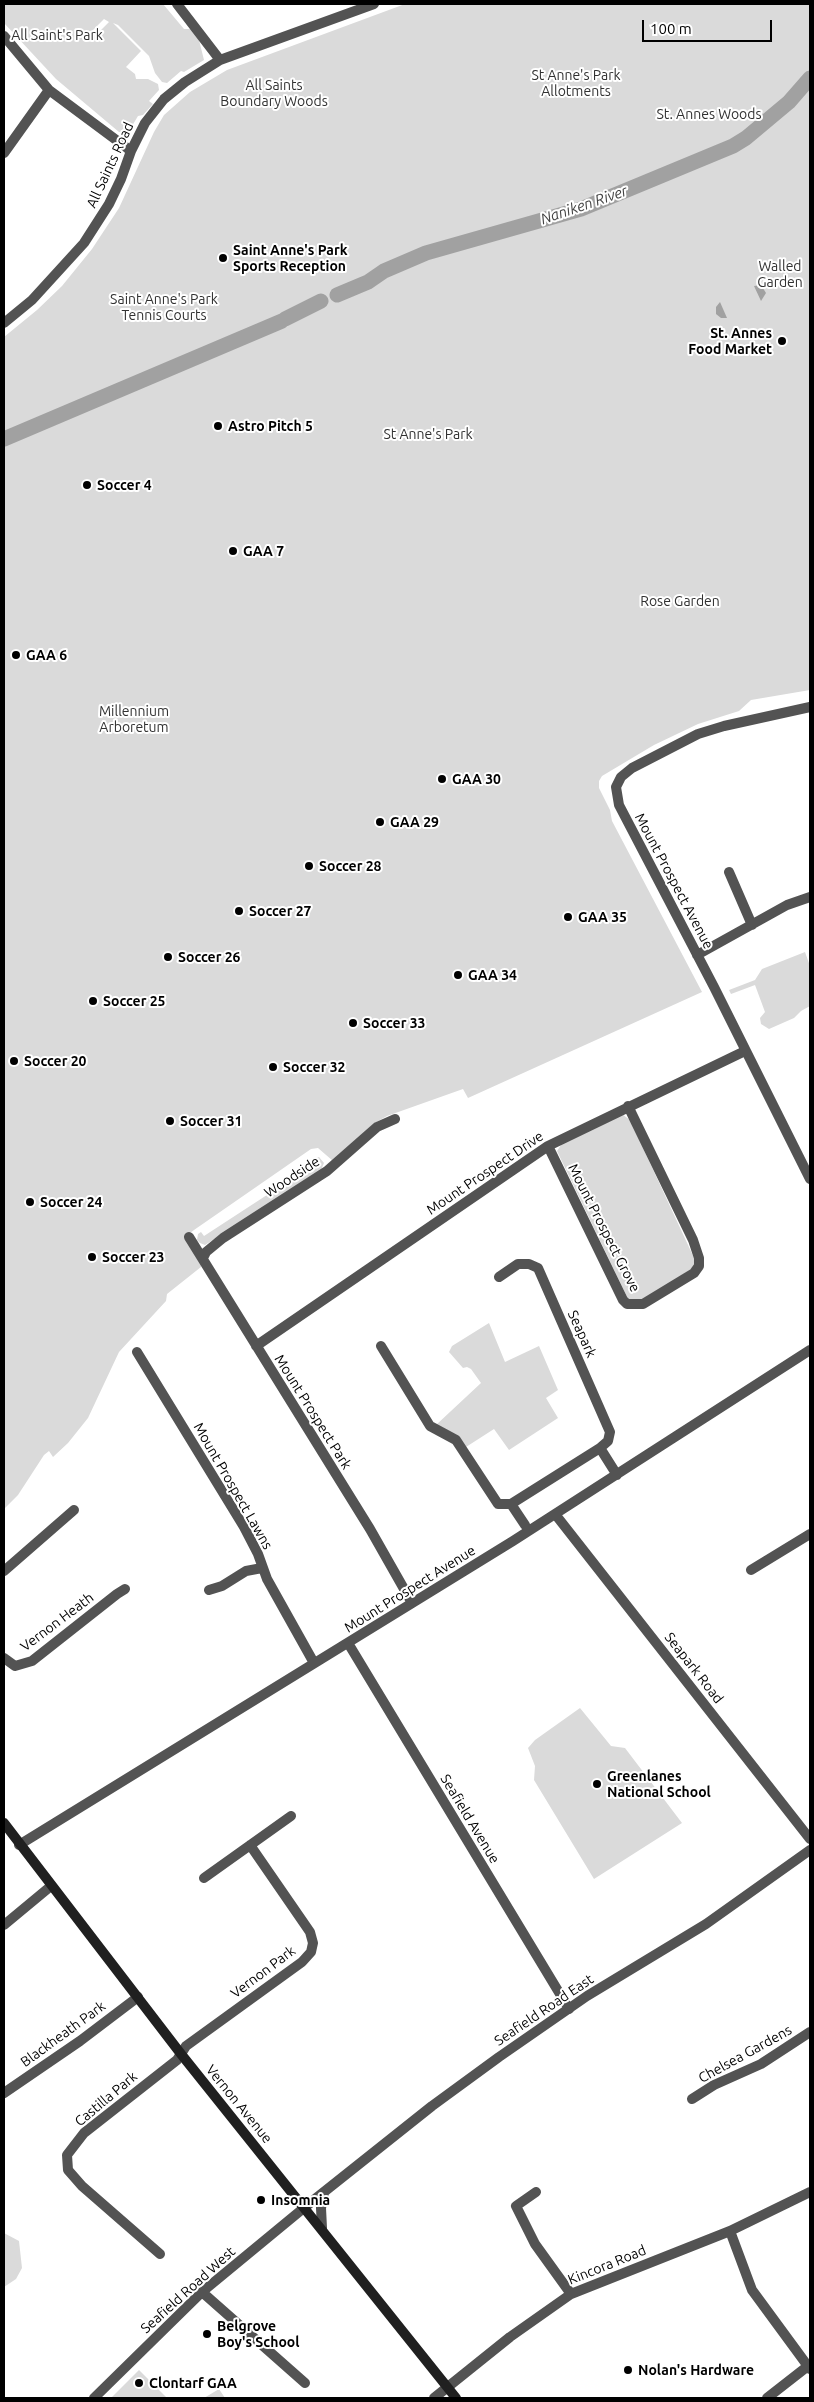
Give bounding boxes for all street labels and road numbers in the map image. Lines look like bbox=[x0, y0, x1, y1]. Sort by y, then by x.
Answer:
street label: All Saints Road bbox=[83, 119, 137, 211]
street label: Mount Prospect Avenue bbox=[631, 810, 717, 952]
street label: Mount Prospect Drive bbox=[423, 1128, 547, 1218]
street label: Woodside bbox=[261, 1153, 323, 1201]
street label: Mount Prospect Grove bbox=[564, 1161, 644, 1295]
street label: Seapark bbox=[564, 1308, 600, 1360]
street label: Mount Prospect Park bbox=[271, 1352, 355, 1472]
street label: Mount Prospect Lawns bbox=[190, 1420, 276, 1552]
street label: Mount Prospect Avenue bbox=[341, 1542, 479, 1636]
street label: Vernon Heath bbox=[17, 1589, 97, 1655]
street label: Seapark Road bbox=[661, 1629, 727, 1707]
street label: Seafield Avenue bbox=[437, 1771, 503, 1867]
street label: Vernon Park bbox=[227, 1942, 299, 2002]
street label: Seafield Road East bbox=[491, 1971, 597, 2049]
street label: Blackheath Park bbox=[17, 1998, 109, 2070]
street label: Chelsea Gardens bbox=[695, 2021, 795, 2087]
street label: Vernon Avenue bbox=[202, 2061, 276, 2147]
street label: Castilla Park bbox=[71, 2068, 141, 2130]
street label: Kincora Road bbox=[565, 2242, 649, 2288]
street label: Seafield Road West bbox=[137, 2243, 239, 2337]

